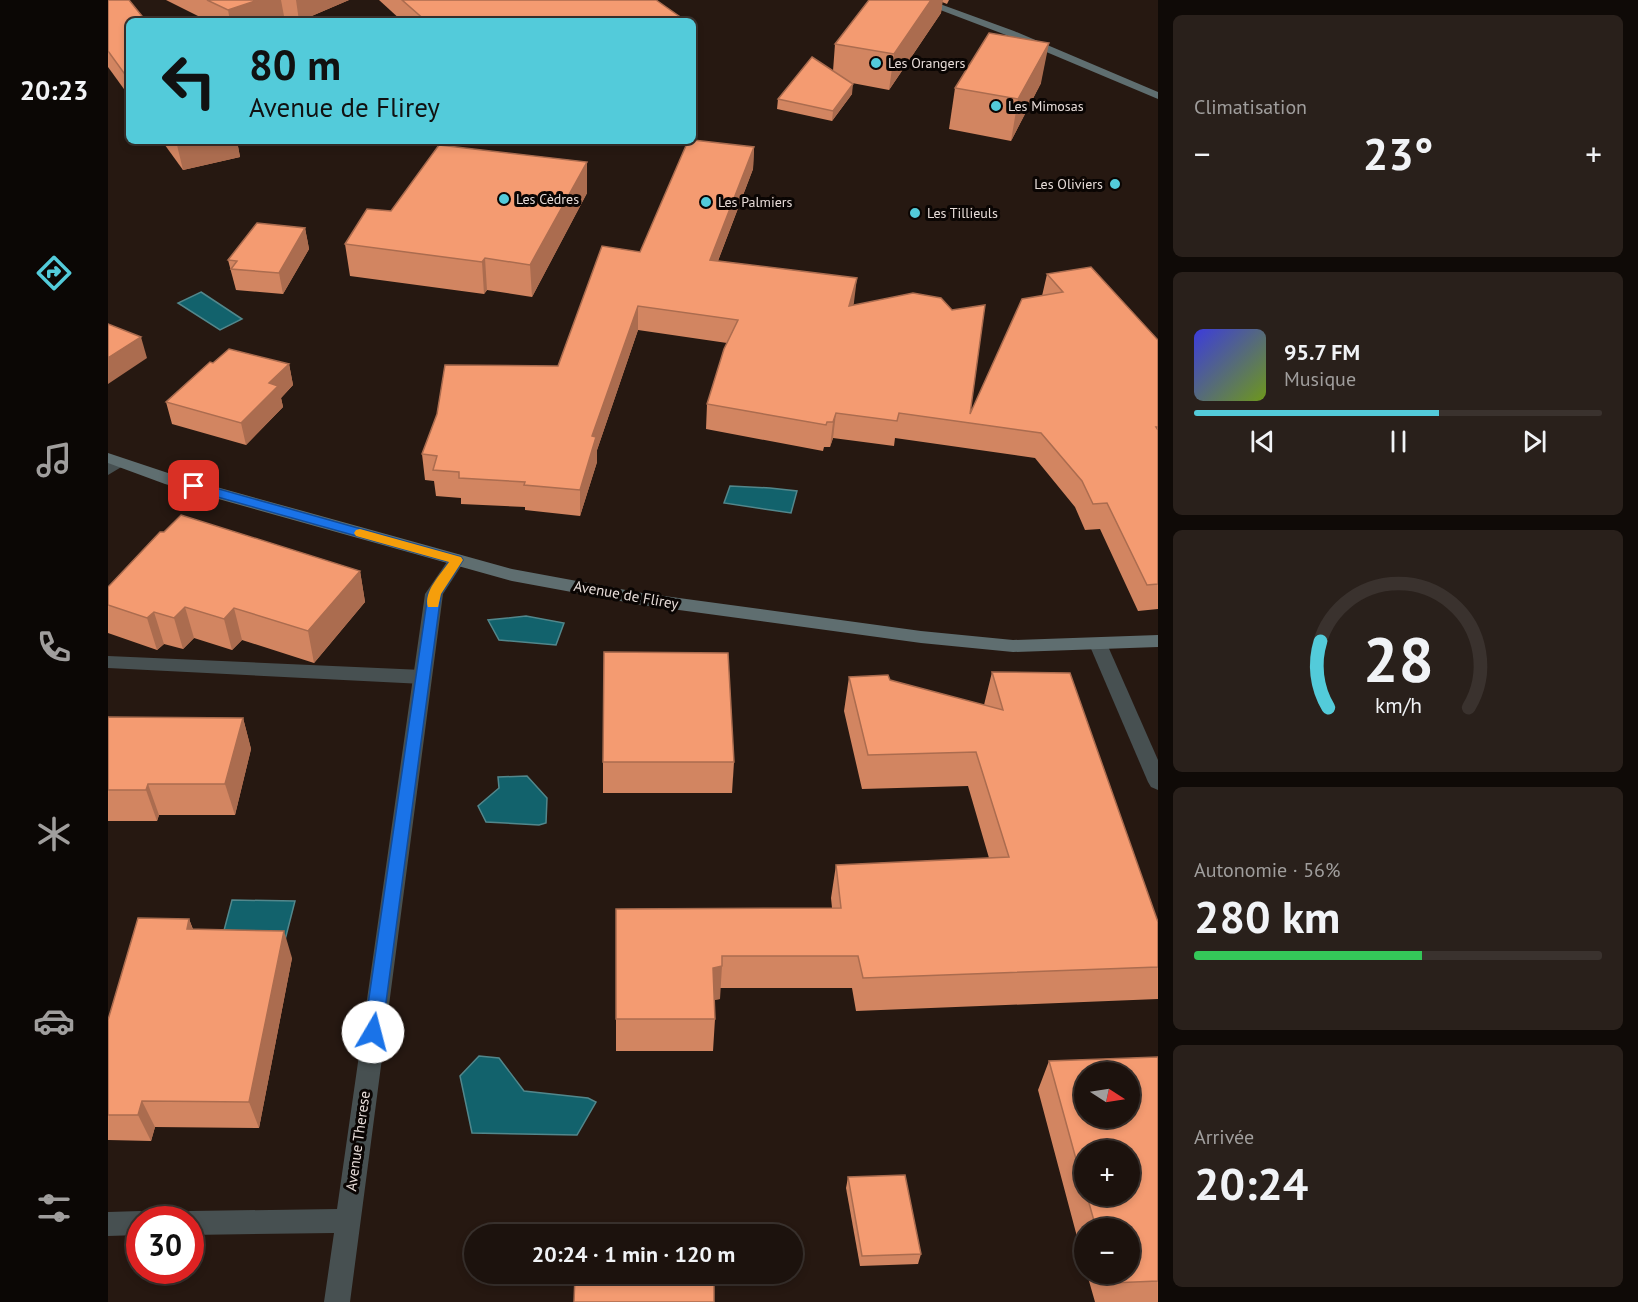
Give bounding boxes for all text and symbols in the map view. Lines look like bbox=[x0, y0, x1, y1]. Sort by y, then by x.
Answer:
text: 80 m bbox=[249, 37, 341, 92]
icon: left bbox=[150, 42, 228, 120]
place label: Les Orangers bbox=[888, 54, 965, 72]
marker: Les Orangers bbox=[869, 56, 883, 70]
text: 20:23 bbox=[20, 73, 88, 107]
text: Avenue de Flirey bbox=[249, 90, 440, 124]
text: Climatisation bbox=[1194, 94, 1307, 120]
place label: Les Mimosas bbox=[1008, 97, 1084, 115]
marker: Les Mimosas bbox=[989, 99, 1003, 113]
text: 23° bbox=[1363, 124, 1433, 182]
text: − bbox=[1194, 132, 1211, 175]
text: + bbox=[1585, 132, 1602, 175]
place label: Les Oliviers bbox=[1034, 175, 1103, 193]
marker: Les Oliviers bbox=[1108, 177, 1122, 191]
place label: Les Cèdres bbox=[516, 190, 579, 208]
marker: Les Cèdres bbox=[497, 192, 511, 206]
place label: Les Palmiers bbox=[718, 193, 793, 211]
marker: Les Palmiers bbox=[699, 195, 713, 209]
place label: Les Tillieuls bbox=[927, 204, 998, 222]
marker: Les Tillieuls bbox=[908, 206, 922, 220]
icon: directions bbox=[33, 252, 75, 294]
text: 95.7 FM bbox=[1284, 338, 1360, 366]
text: Musique bbox=[1284, 366, 1356, 392]
icon: previous bbox=[1246, 425, 1279, 458]
icon: pause bbox=[1382, 425, 1415, 458]
icon: next bbox=[1518, 425, 1551, 458]
icon: music bbox=[33, 439, 75, 481]
pin bbox=[168, 460, 219, 511]
icon: arrive bbox=[177, 469, 210, 502]
street label: Avenue de Flirey bbox=[572, 576, 680, 613]
text: 28 bbox=[1363, 618, 1433, 699]
icon: phone bbox=[33, 626, 75, 668]
text: km/h bbox=[1374, 691, 1421, 719]
icon: climate bbox=[33, 813, 75, 855]
text: Autonomie · 56% bbox=[1194, 857, 1340, 883]
text: 280 km bbox=[1194, 887, 1340, 945]
icon: car bbox=[33, 1000, 75, 1042]
position arrow bbox=[341, 1000, 405, 1064]
north arrow bbox=[1074, 1062, 1140, 1128]
map controls bbox=[1074, 1062, 1140, 1284]
street label: Avenue Therese bbox=[341, 1089, 374, 1192]
text: Arrivée bbox=[1194, 1124, 1254, 1150]
button: + bbox=[1074, 1140, 1140, 1206]
text: 20:24 bbox=[1194, 1154, 1308, 1212]
icon: filters bbox=[33, 1187, 75, 1229]
speed limit sign: 30 bbox=[126, 1206, 204, 1284]
button: − bbox=[1074, 1218, 1140, 1284]
text: 20:24 · 1 min · 120 m bbox=[532, 1240, 735, 1268]

